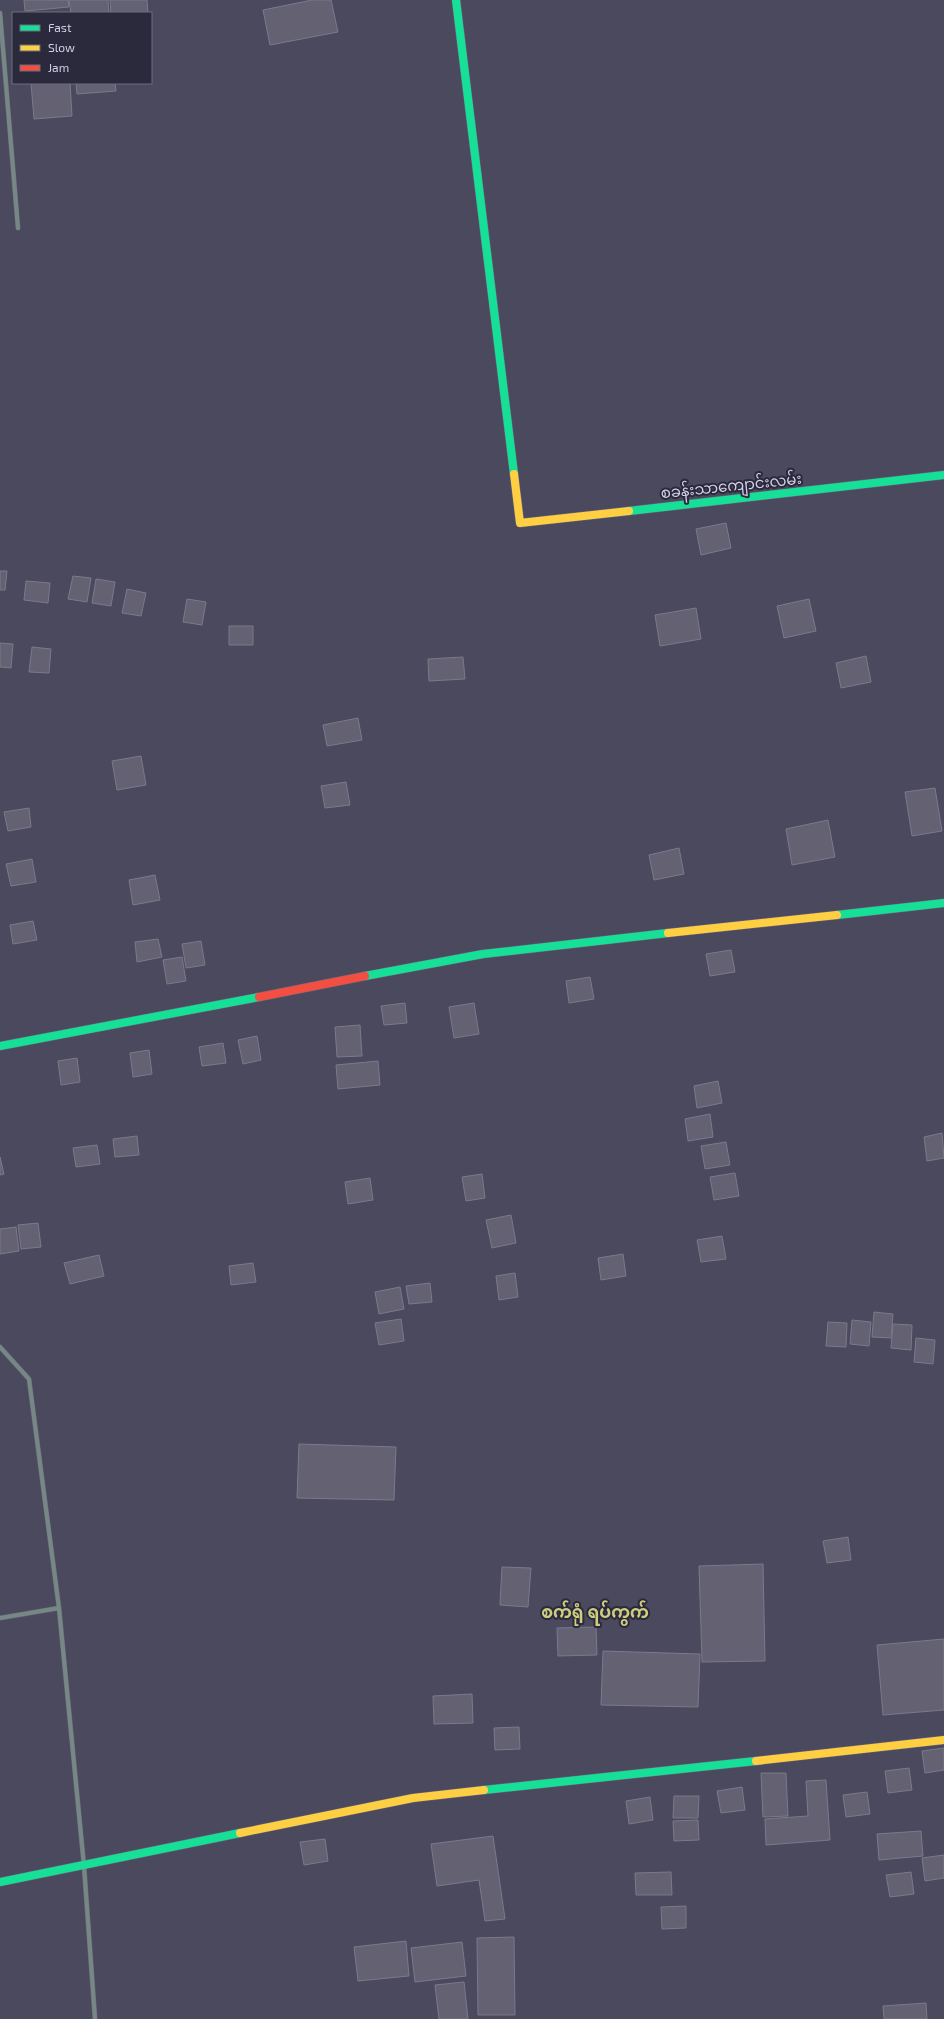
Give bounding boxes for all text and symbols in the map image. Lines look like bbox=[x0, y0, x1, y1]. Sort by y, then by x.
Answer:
legend bbox=[12, 12, 152, 84]
text: Fast bbox=[48, 20, 72, 34]
text: Slow bbox=[48, 40, 75, 54]
text: Jam bbox=[48, 60, 69, 74]
street label: စခန်းသာကျောင်းလမ်း bbox=[660, 469, 803, 505]
district label: စက်ရုံ ရပ်ကွက် bbox=[541, 1600, 649, 1626]

